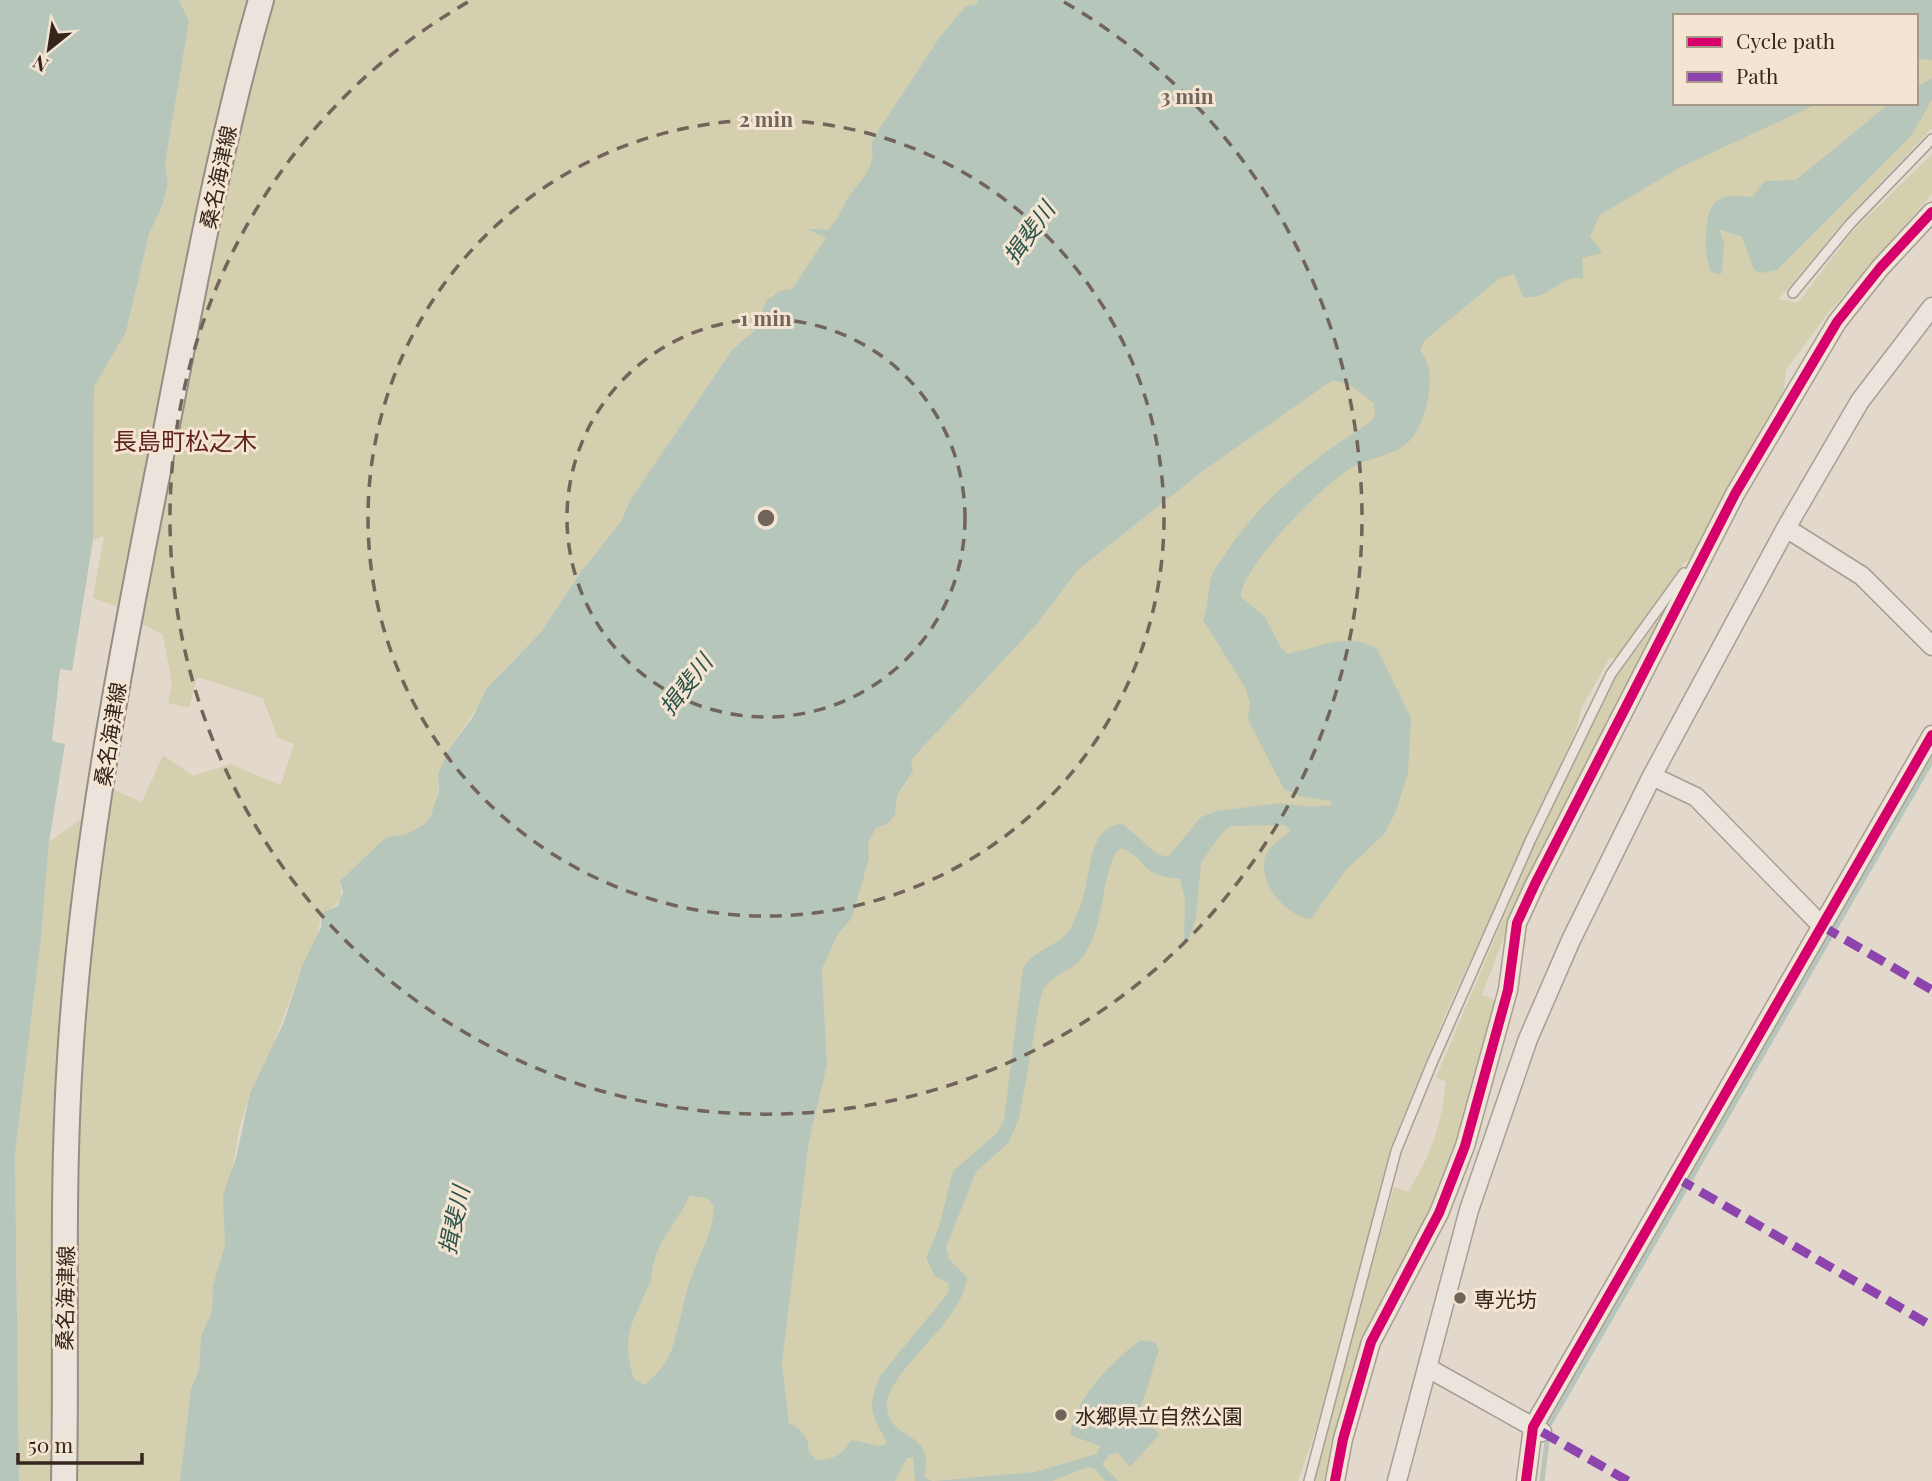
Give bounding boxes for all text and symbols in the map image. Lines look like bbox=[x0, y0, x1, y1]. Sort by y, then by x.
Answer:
north arrow bbox=[14, 14, 84, 84]
legend bbox=[1673, 14, 1918, 105]
text: Cycle path bbox=[1736, 26, 1836, 54]
text: N bbox=[27, 50, 52, 79]
text: Path bbox=[1736, 61, 1779, 89]
text: 3 min bbox=[1160, 81, 1214, 109]
text: 2 min bbox=[739, 104, 793, 132]
street label: 桑名海津線 bbox=[192, 123, 242, 231]
water label: 揖斐川 bbox=[995, 193, 1063, 269]
text: 1 min bbox=[740, 303, 792, 331]
district label: 長島町松之木 bbox=[113, 424, 257, 456]
centre of rings bbox=[754, 506, 778, 530]
water label: 揖斐川 bbox=[652, 645, 720, 721]
street label: 桑名海津線 bbox=[87, 680, 131, 788]
water label: 揖斐川 bbox=[431, 1180, 476, 1257]
street label: 桑名海津線 bbox=[49, 1245, 79, 1351]
place label: 専光坊 bbox=[1474, 1284, 1537, 1312]
marker: 専光坊 bbox=[1452, 1290, 1468, 1306]
place label: 水郷県立自然公園 bbox=[1075, 1401, 1243, 1429]
marker: 水郷県立自然公園 bbox=[1053, 1407, 1069, 1423]
scale bar bbox=[18, 1422, 142, 1466]
text: 50 m bbox=[28, 1430, 74, 1458]

